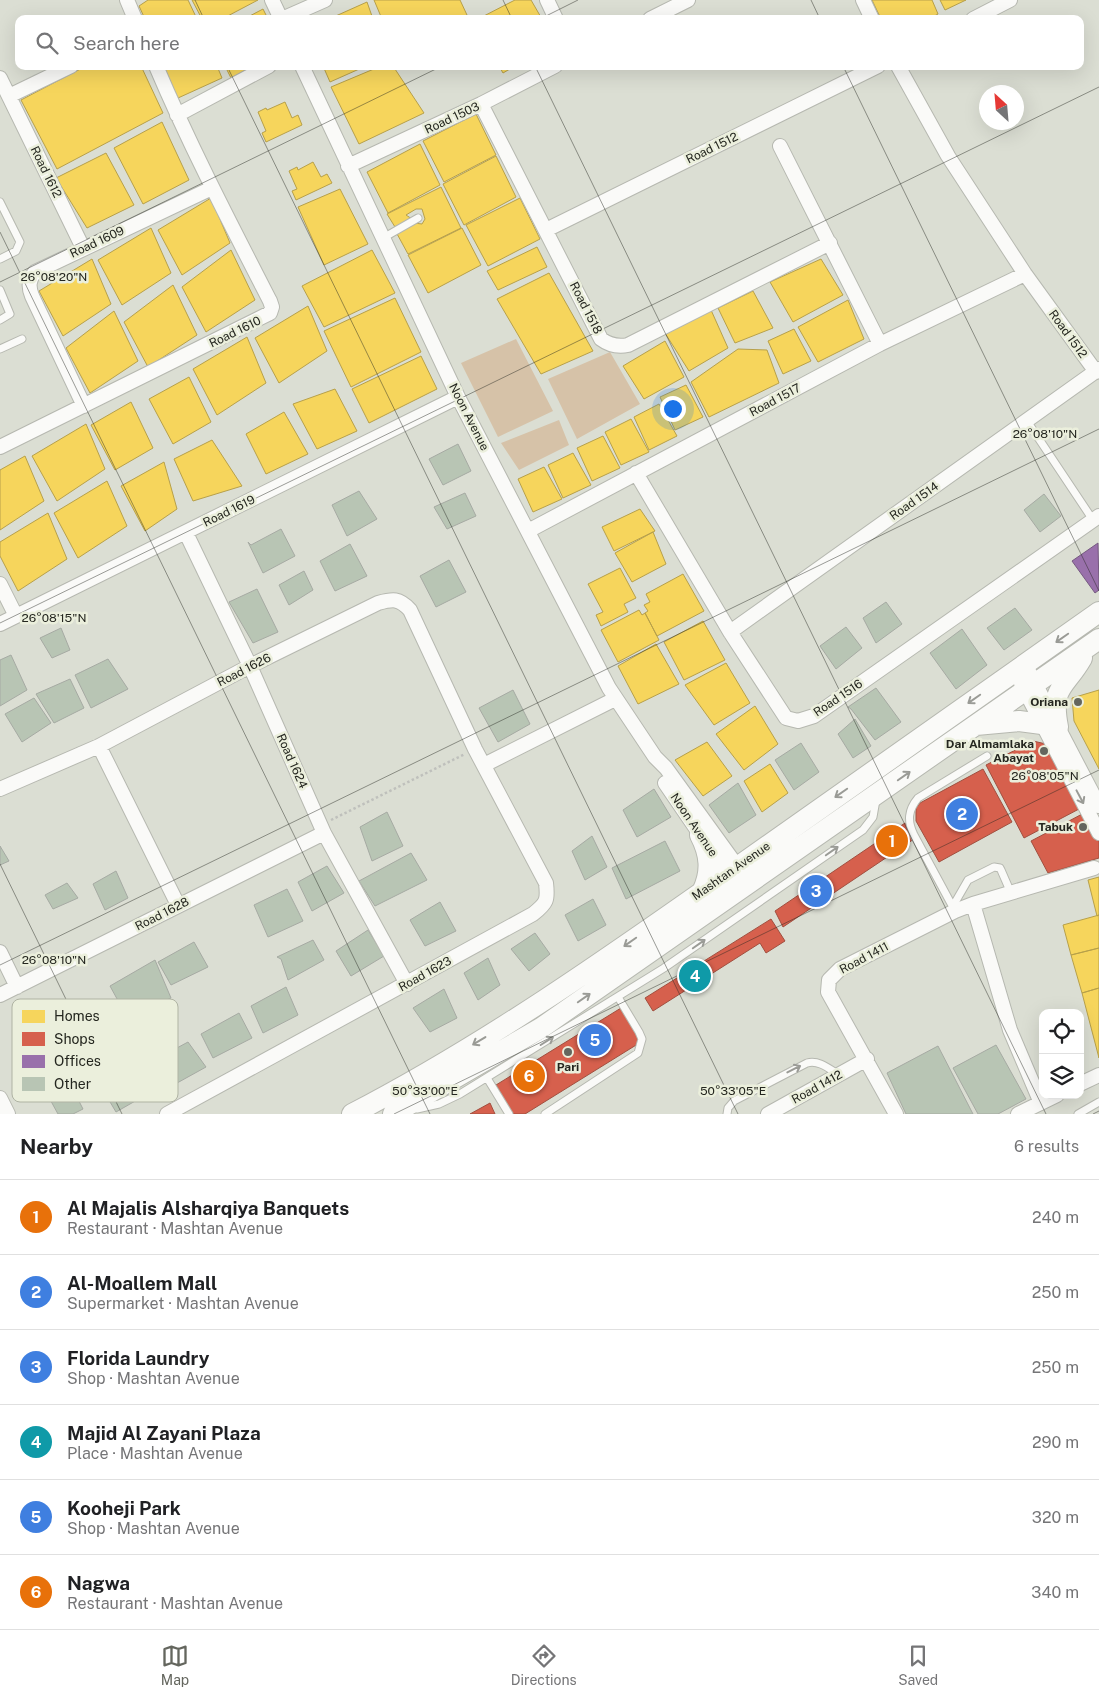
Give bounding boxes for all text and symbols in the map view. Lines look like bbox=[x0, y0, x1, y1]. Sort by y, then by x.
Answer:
search box bbox=[15, 15, 1084, 70]
icon: search bbox=[33, 29, 61, 57]
text: Search here bbox=[73, 32, 180, 54]
north arrow bbox=[979, 85, 1024, 130]
street label: Road 1503 bbox=[422, 99, 482, 137]
street label: Road 1512 bbox=[684, 129, 740, 167]
street label: Road 1612 bbox=[27, 144, 65, 200]
street label: Road 1609 bbox=[68, 223, 126, 261]
text: 26°08'20"N bbox=[21, 270, 87, 284]
street label: Road 1518 bbox=[567, 280, 605, 337]
street label: Road 1512 bbox=[1046, 307, 1090, 361]
street label: Road 1610 bbox=[207, 313, 263, 351]
street label: Noon Avenue bbox=[446, 381, 492, 453]
street label: Road 1517 bbox=[747, 381, 803, 419]
your location bbox=[660, 396, 686, 422]
text: 26°08'10"N bbox=[1013, 427, 1077, 441]
street label: Road 1514 bbox=[887, 479, 941, 523]
street label: Road 1619 bbox=[201, 492, 257, 530]
text: 26°08'15"N bbox=[22, 611, 86, 625]
one-way arrow bbox=[1055, 633, 1069, 643]
street label: Road 1626 bbox=[215, 651, 273, 689]
street label: Road 1516 bbox=[811, 676, 865, 720]
one-way arrow bbox=[968, 694, 981, 705]
place label: Oriana bbox=[1030, 695, 1068, 709]
marker: Oriana bbox=[1072, 696, 1084, 708]
street label: Road 1624 bbox=[274, 731, 310, 791]
place label: Dar Almamlaka Abayat bbox=[946, 737, 1034, 765]
marker: Dar Almamlaka Abayat bbox=[1038, 745, 1050, 757]
text: 26°08'05"N bbox=[1011, 769, 1079, 783]
one-way arrow bbox=[897, 771, 911, 781]
one-way arrow bbox=[835, 788, 849, 798]
one-way arrow bbox=[1075, 789, 1085, 804]
street label: Noon Avenue bbox=[668, 791, 720, 860]
pin: 2 bbox=[946, 795, 978, 833]
place label: Tabuk bbox=[1038, 820, 1073, 834]
marker: Tabuk bbox=[1077, 821, 1089, 833]
pin: 1 bbox=[876, 822, 908, 860]
street label: Mashtan Avenue bbox=[689, 839, 773, 903]
one-way arrow bbox=[825, 846, 839, 856]
pin: 3 bbox=[800, 872, 832, 910]
street label: Road 1628 bbox=[133, 894, 191, 934]
one-way arrow bbox=[623, 937, 637, 947]
one-way arrow bbox=[692, 939, 706, 949]
street label: Road 1411 bbox=[837, 939, 891, 977]
text: 26°08'10"N bbox=[22, 953, 86, 967]
street label: Road 1623 bbox=[396, 954, 454, 994]
pin: 4 bbox=[679, 957, 711, 995]
one-way arrow bbox=[577, 993, 591, 1003]
legend bbox=[12, 999, 178, 1102]
text: Homes bbox=[54, 1008, 100, 1024]
map controls bbox=[1039, 1009, 1084, 1099]
button: locate bbox=[1039, 1009, 1084, 1054]
pin: 5 bbox=[579, 1021, 611, 1059]
text: Shops bbox=[54, 1031, 95, 1047]
one-way arrow bbox=[540, 1035, 554, 1045]
one-way arrow bbox=[473, 1037, 487, 1047]
marker: Pari bbox=[562, 1046, 574, 1058]
text: Offices bbox=[54, 1053, 101, 1069]
button: layers bbox=[1039, 1054, 1084, 1099]
pin: 6 bbox=[513, 1057, 545, 1095]
place label: Pari bbox=[557, 1060, 579, 1074]
one-way arrow bbox=[786, 1064, 801, 1073]
street label: Road 1412 bbox=[789, 1067, 845, 1107]
text: Other bbox=[54, 1076, 91, 1092]
text: 50°33'00"E bbox=[392, 1084, 458, 1098]
text: 50°33'05"E bbox=[700, 1084, 766, 1098]
text: Nearby bbox=[20, 1134, 93, 1159]
text: 6 results bbox=[1014, 1137, 1079, 1156]
text: Al Majalis Alsharqiya Banquets bbox=[67, 1197, 349, 1219]
text: 1 bbox=[33, 1208, 39, 1227]
text: 240 m bbox=[1032, 1208, 1079, 1227]
text: Restaurant · Mashtan Avenue bbox=[67, 1219, 283, 1238]
text: Al-Moallem Mall bbox=[67, 1272, 217, 1294]
text: 2 bbox=[31, 1283, 41, 1302]
text: 250 m bbox=[1032, 1283, 1079, 1302]
text: Supermarket · Mashtan Avenue bbox=[67, 1294, 299, 1313]
text: Florida Laundry bbox=[67, 1347, 209, 1369]
text: 3 bbox=[31, 1358, 41, 1377]
text: 250 m bbox=[1032, 1358, 1079, 1377]
text: Shop · Mashtan Avenue bbox=[67, 1369, 240, 1388]
text: Majid Al Zayani Plaza bbox=[67, 1422, 261, 1444]
text: 4 bbox=[31, 1433, 41, 1452]
text: 290 m bbox=[1032, 1433, 1079, 1452]
text: Place · Mashtan Avenue bbox=[67, 1444, 243, 1463]
text: Kooheji Park bbox=[67, 1497, 181, 1519]
text: 5 bbox=[31, 1508, 41, 1527]
text: 320 m bbox=[1032, 1508, 1079, 1527]
text: Shop · Mashtan Avenue bbox=[67, 1519, 240, 1538]
text: Nagwa bbox=[67, 1572, 130, 1594]
text: 6 bbox=[31, 1583, 41, 1602]
text: 340 m bbox=[1031, 1583, 1079, 1602]
text: Restaurant · Mashtan Avenue bbox=[67, 1594, 283, 1613]
tab: Map bbox=[161, 1642, 189, 1688]
tab: Directions bbox=[511, 1642, 577, 1688]
tab: Saved bbox=[898, 1642, 938, 1688]

